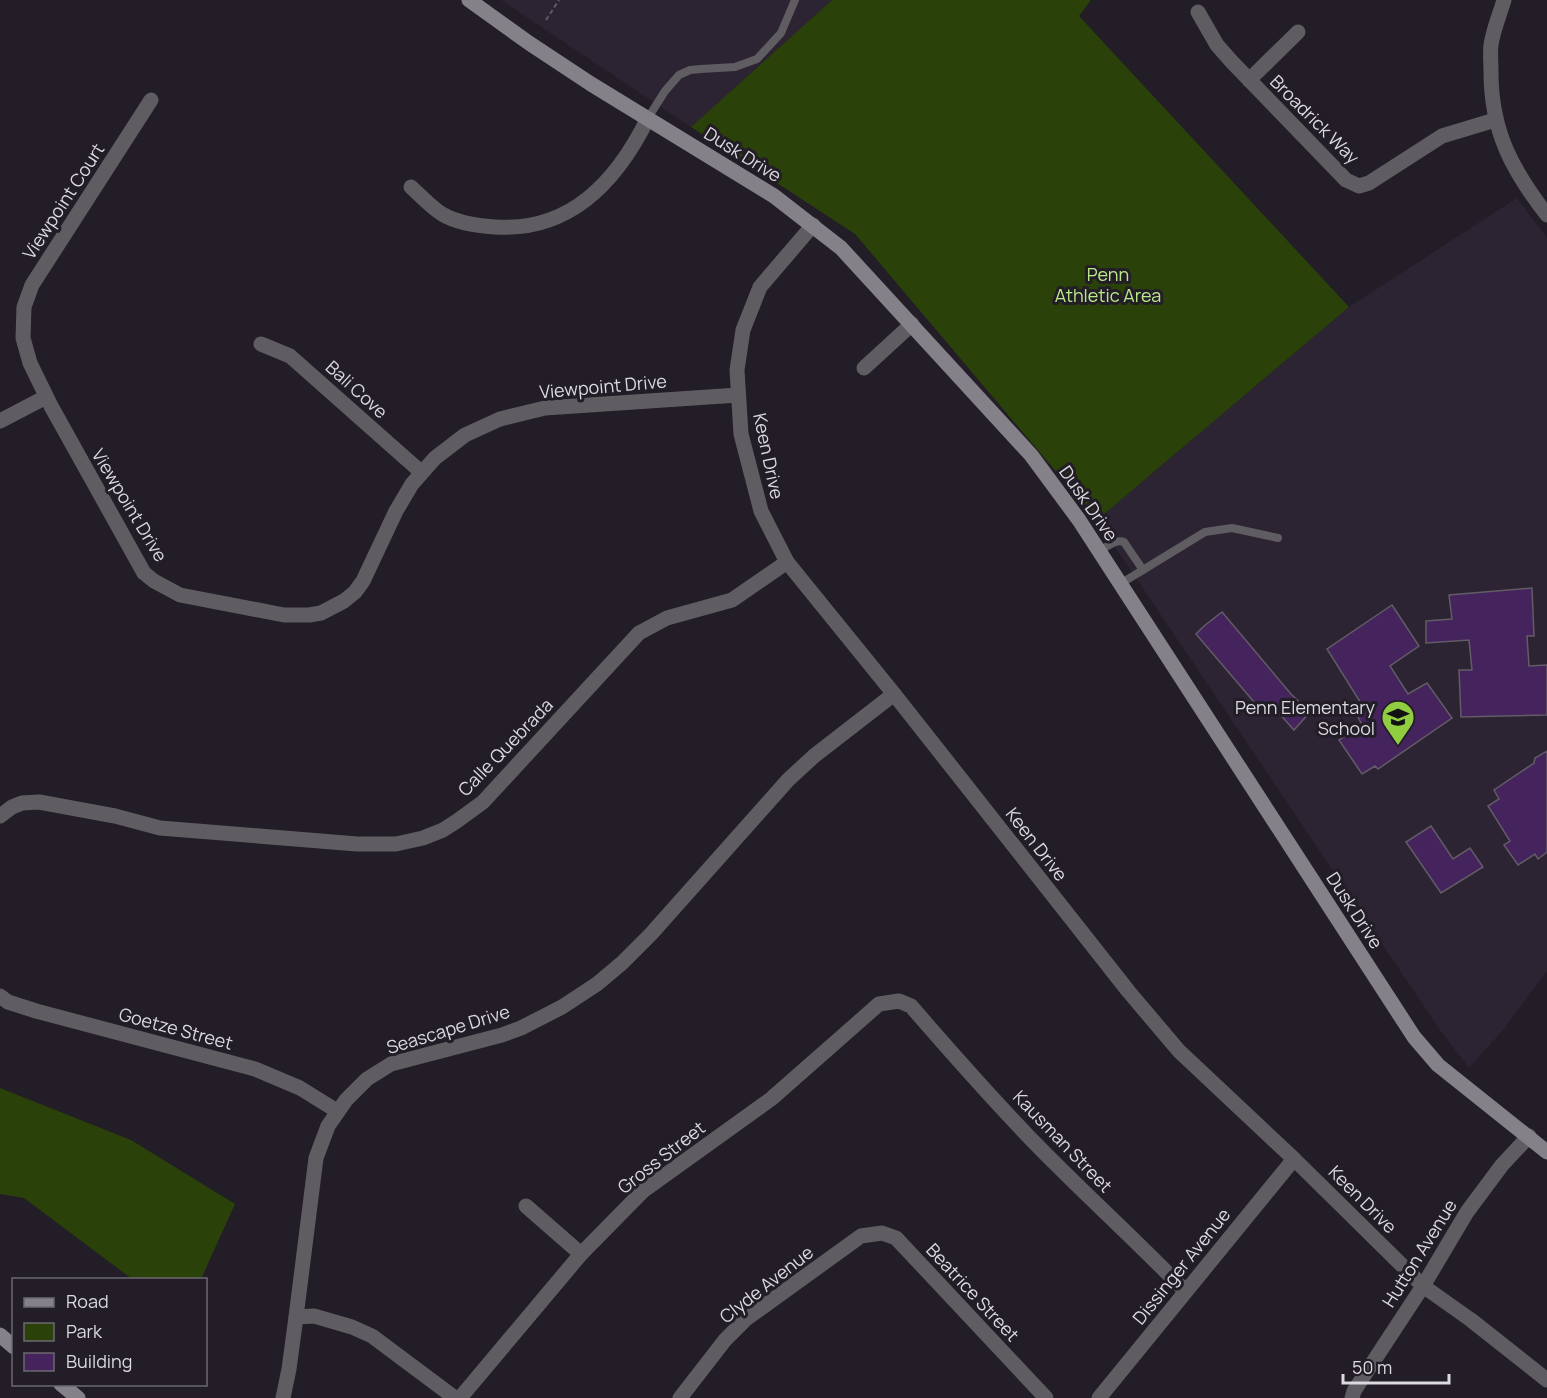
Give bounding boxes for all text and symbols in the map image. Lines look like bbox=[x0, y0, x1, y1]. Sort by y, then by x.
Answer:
street label: Broadrick Way bbox=[1265, 69, 1365, 169]
street label: Dusk Drive bbox=[700, 121, 786, 187]
street label: Viewpoint Court bbox=[17, 138, 109, 264]
park label: Penn Athletic Area bbox=[1055, 262, 1161, 307]
street label: Bali Cove bbox=[321, 355, 393, 423]
street label: Viewpoint Drive bbox=[538, 368, 668, 404]
street label: Keen Drive bbox=[748, 411, 790, 501]
street label: Viewpoint Drive bbox=[87, 444, 173, 566]
street label: Dusk Drive bbox=[1054, 461, 1124, 545]
street label: Calle Quebrada bbox=[452, 693, 558, 801]
place label: Penn Elementary School bbox=[1235, 695, 1376, 740]
school or university icon: Penn Elementary School bbox=[1380, 699, 1416, 746]
street label: Keen Drive bbox=[1001, 802, 1073, 886]
street label: Dusk Drive bbox=[1321, 867, 1389, 953]
street label: Seascape Drive bbox=[383, 999, 513, 1059]
street label: Goetze Street bbox=[116, 1001, 236, 1055]
street label: Kausman Street bbox=[1008, 1085, 1118, 1197]
street label: Gross Street bbox=[612, 1115, 710, 1199]
street label: Keen Drive bbox=[1324, 1160, 1402, 1238]
street label: Hutton Avenue bbox=[1376, 1195, 1462, 1311]
street label: Dissinger Avenue bbox=[1127, 1203, 1235, 1329]
street label: Beatrice Street bbox=[921, 1238, 1025, 1346]
street label: Clyde Avenue bbox=[714, 1240, 818, 1328]
legend bbox=[12, 1278, 207, 1386]
text: Road bbox=[66, 1289, 109, 1313]
text: Park bbox=[66, 1319, 103, 1343]
scale bar bbox=[1343, 1347, 1450, 1385]
text: Building bbox=[66, 1349, 132, 1373]
text: 50 m bbox=[1352, 1355, 1392, 1379]

